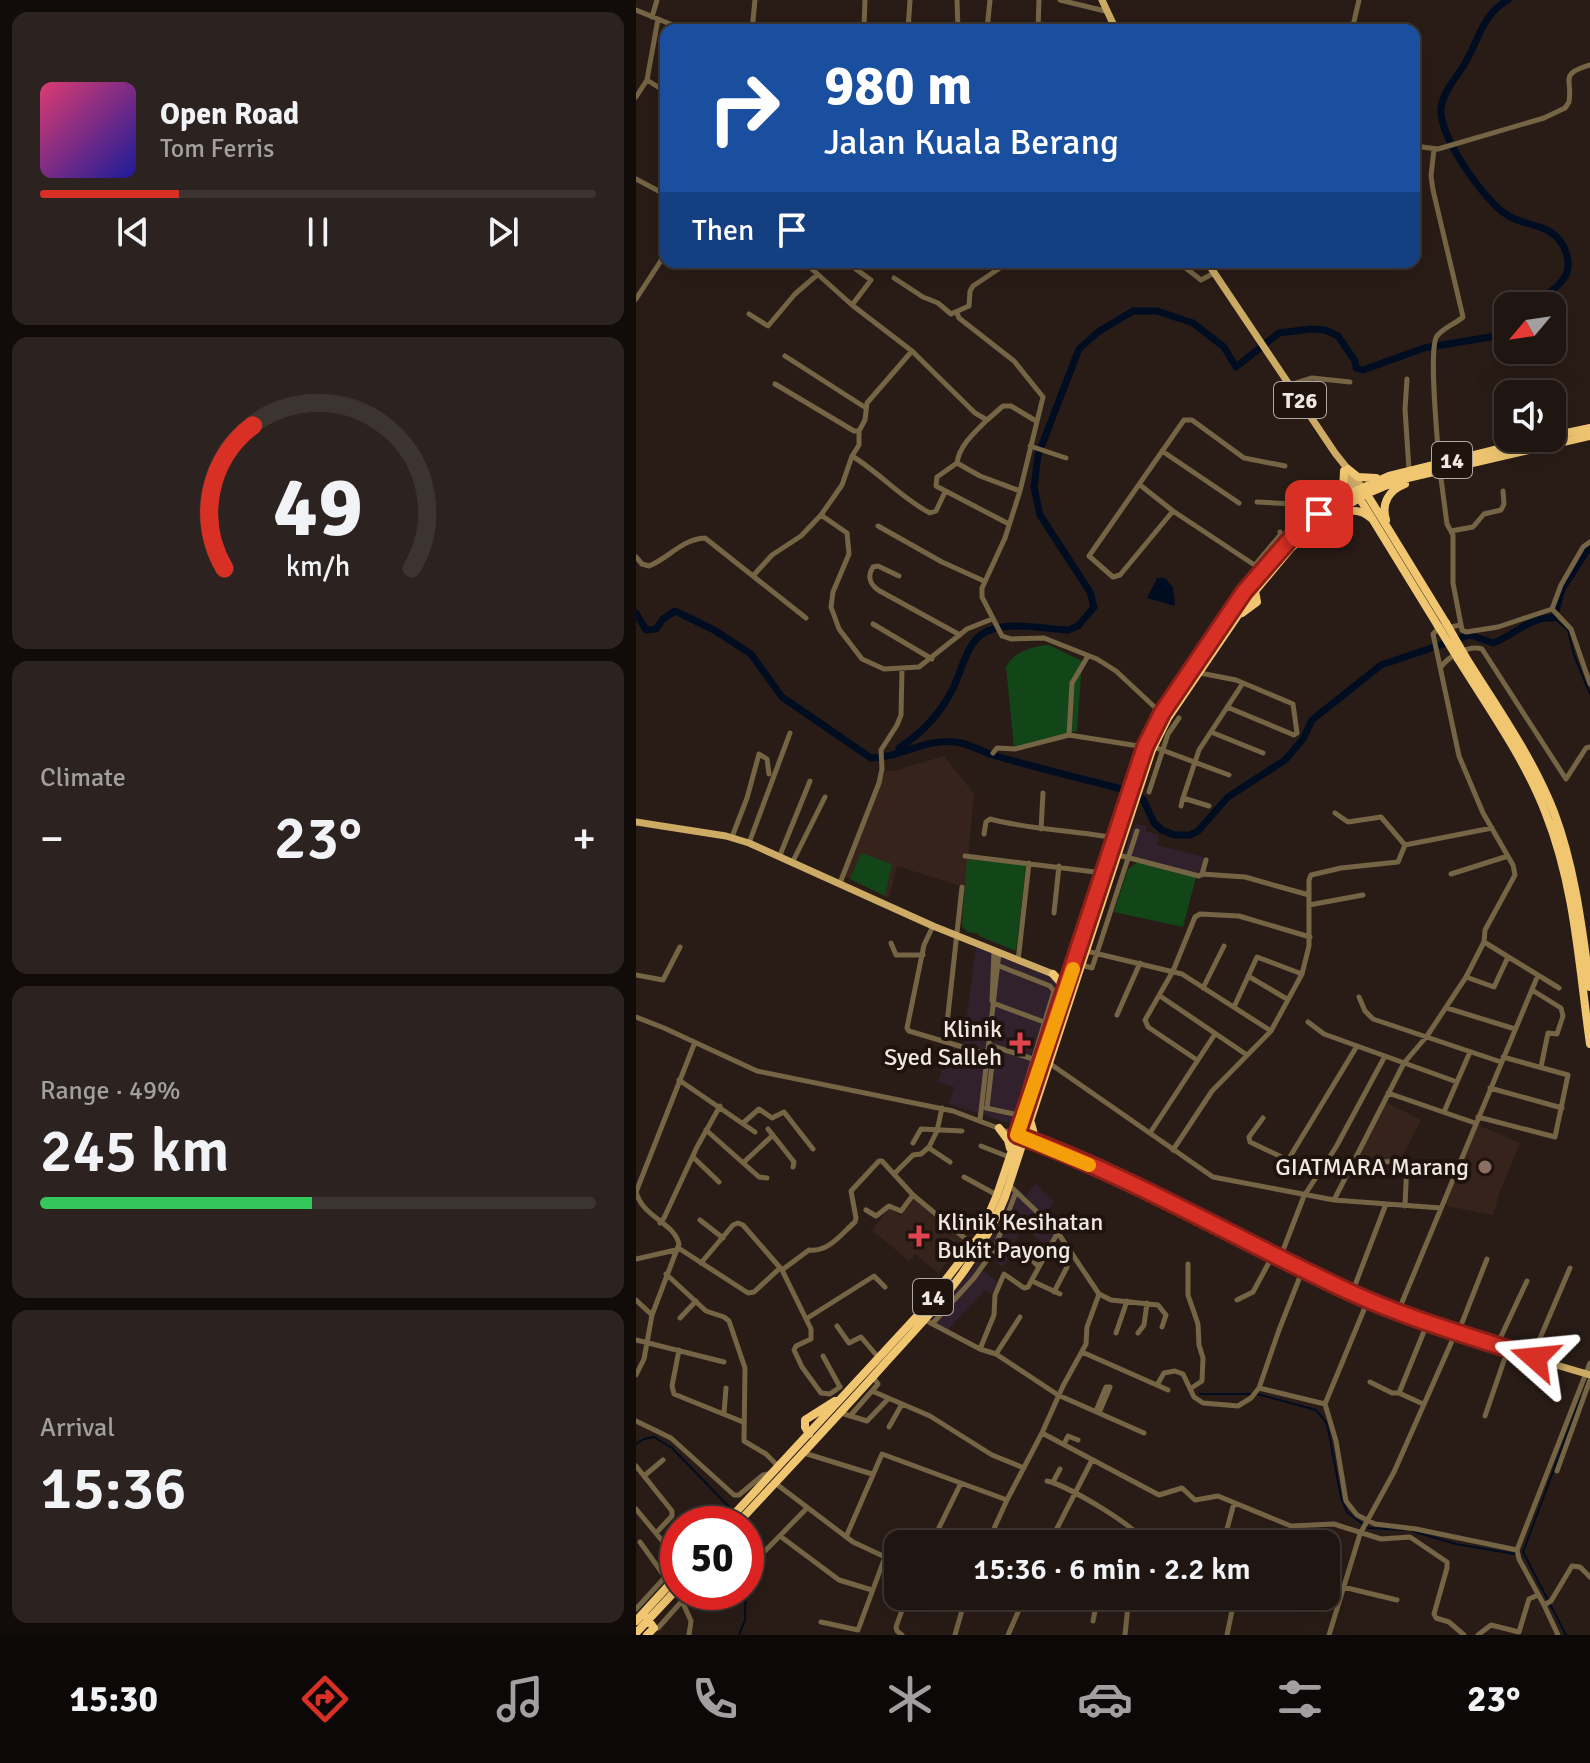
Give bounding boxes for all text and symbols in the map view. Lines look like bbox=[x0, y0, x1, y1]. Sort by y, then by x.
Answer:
text: 980 m bbox=[824, 51, 972, 120]
icon: right bbox=[692, 56, 796, 160]
text: Open Road bbox=[160, 96, 299, 133]
text: Jalan Kuala Berang bbox=[824, 120, 1119, 165]
text: Tom Ferris bbox=[160, 133, 274, 165]
icon: arrive bbox=[770, 208, 814, 252]
icon: previous bbox=[111, 210, 155, 254]
icon: pause bbox=[296, 210, 340, 254]
icon: next bbox=[481, 210, 525, 254]
text: Then bbox=[692, 212, 754, 249]
north arrow bbox=[1494, 292, 1566, 364]
map controls bbox=[1494, 292, 1566, 452]
button: sound bbox=[1494, 380, 1566, 452]
road number: T26 bbox=[1274, 382, 1326, 418]
road number: 14 bbox=[1432, 442, 1472, 478]
text: 49 bbox=[273, 456, 363, 558]
pin bbox=[1285, 480, 1353, 548]
icon: arrive bbox=[1297, 492, 1341, 536]
text: km/h bbox=[286, 549, 350, 584]
text: Climate bbox=[40, 762, 126, 794]
text: 23° bbox=[274, 802, 362, 876]
text: − bbox=[40, 812, 64, 866]
text: + bbox=[572, 812, 596, 866]
place label: Klinik Syed Salleh bbox=[884, 1014, 1002, 1072]
marker: Klinik Syed Salleh bbox=[1009, 1032, 1031, 1054]
text: Range · 49% bbox=[40, 1075, 181, 1107]
text: 245 km bbox=[40, 1115, 229, 1189]
place label: GIATMARA Marang bbox=[1275, 1152, 1469, 1182]
marker: GIATMARA Marang bbox=[1476, 1158, 1494, 1176]
place label: Klinik Kesihatan Bukit Payong bbox=[937, 1207, 1103, 1265]
marker: Klinik Kesihatan Bukit Payong bbox=[908, 1225, 930, 1247]
road number: 14 bbox=[913, 1279, 953, 1315]
position arrow bbox=[1493, 1316, 1577, 1400]
text: Arrival bbox=[40, 1412, 115, 1444]
text: 15:36 bbox=[40, 1452, 187, 1526]
speed limit sign: 50 bbox=[660, 1506, 764, 1610]
text: 15:36 · 6 min · 2.2 km bbox=[973, 1551, 1251, 1588]
icon: directions bbox=[297, 1671, 353, 1727]
icon: music bbox=[492, 1671, 548, 1727]
icon: phone bbox=[687, 1671, 743, 1727]
icon: climate bbox=[882, 1671, 938, 1727]
icon: car bbox=[1077, 1671, 1133, 1727]
icon: filters bbox=[1272, 1671, 1328, 1727]
text: 15:30 bbox=[70, 1677, 158, 1722]
text: 23° bbox=[1467, 1677, 1520, 1722]

